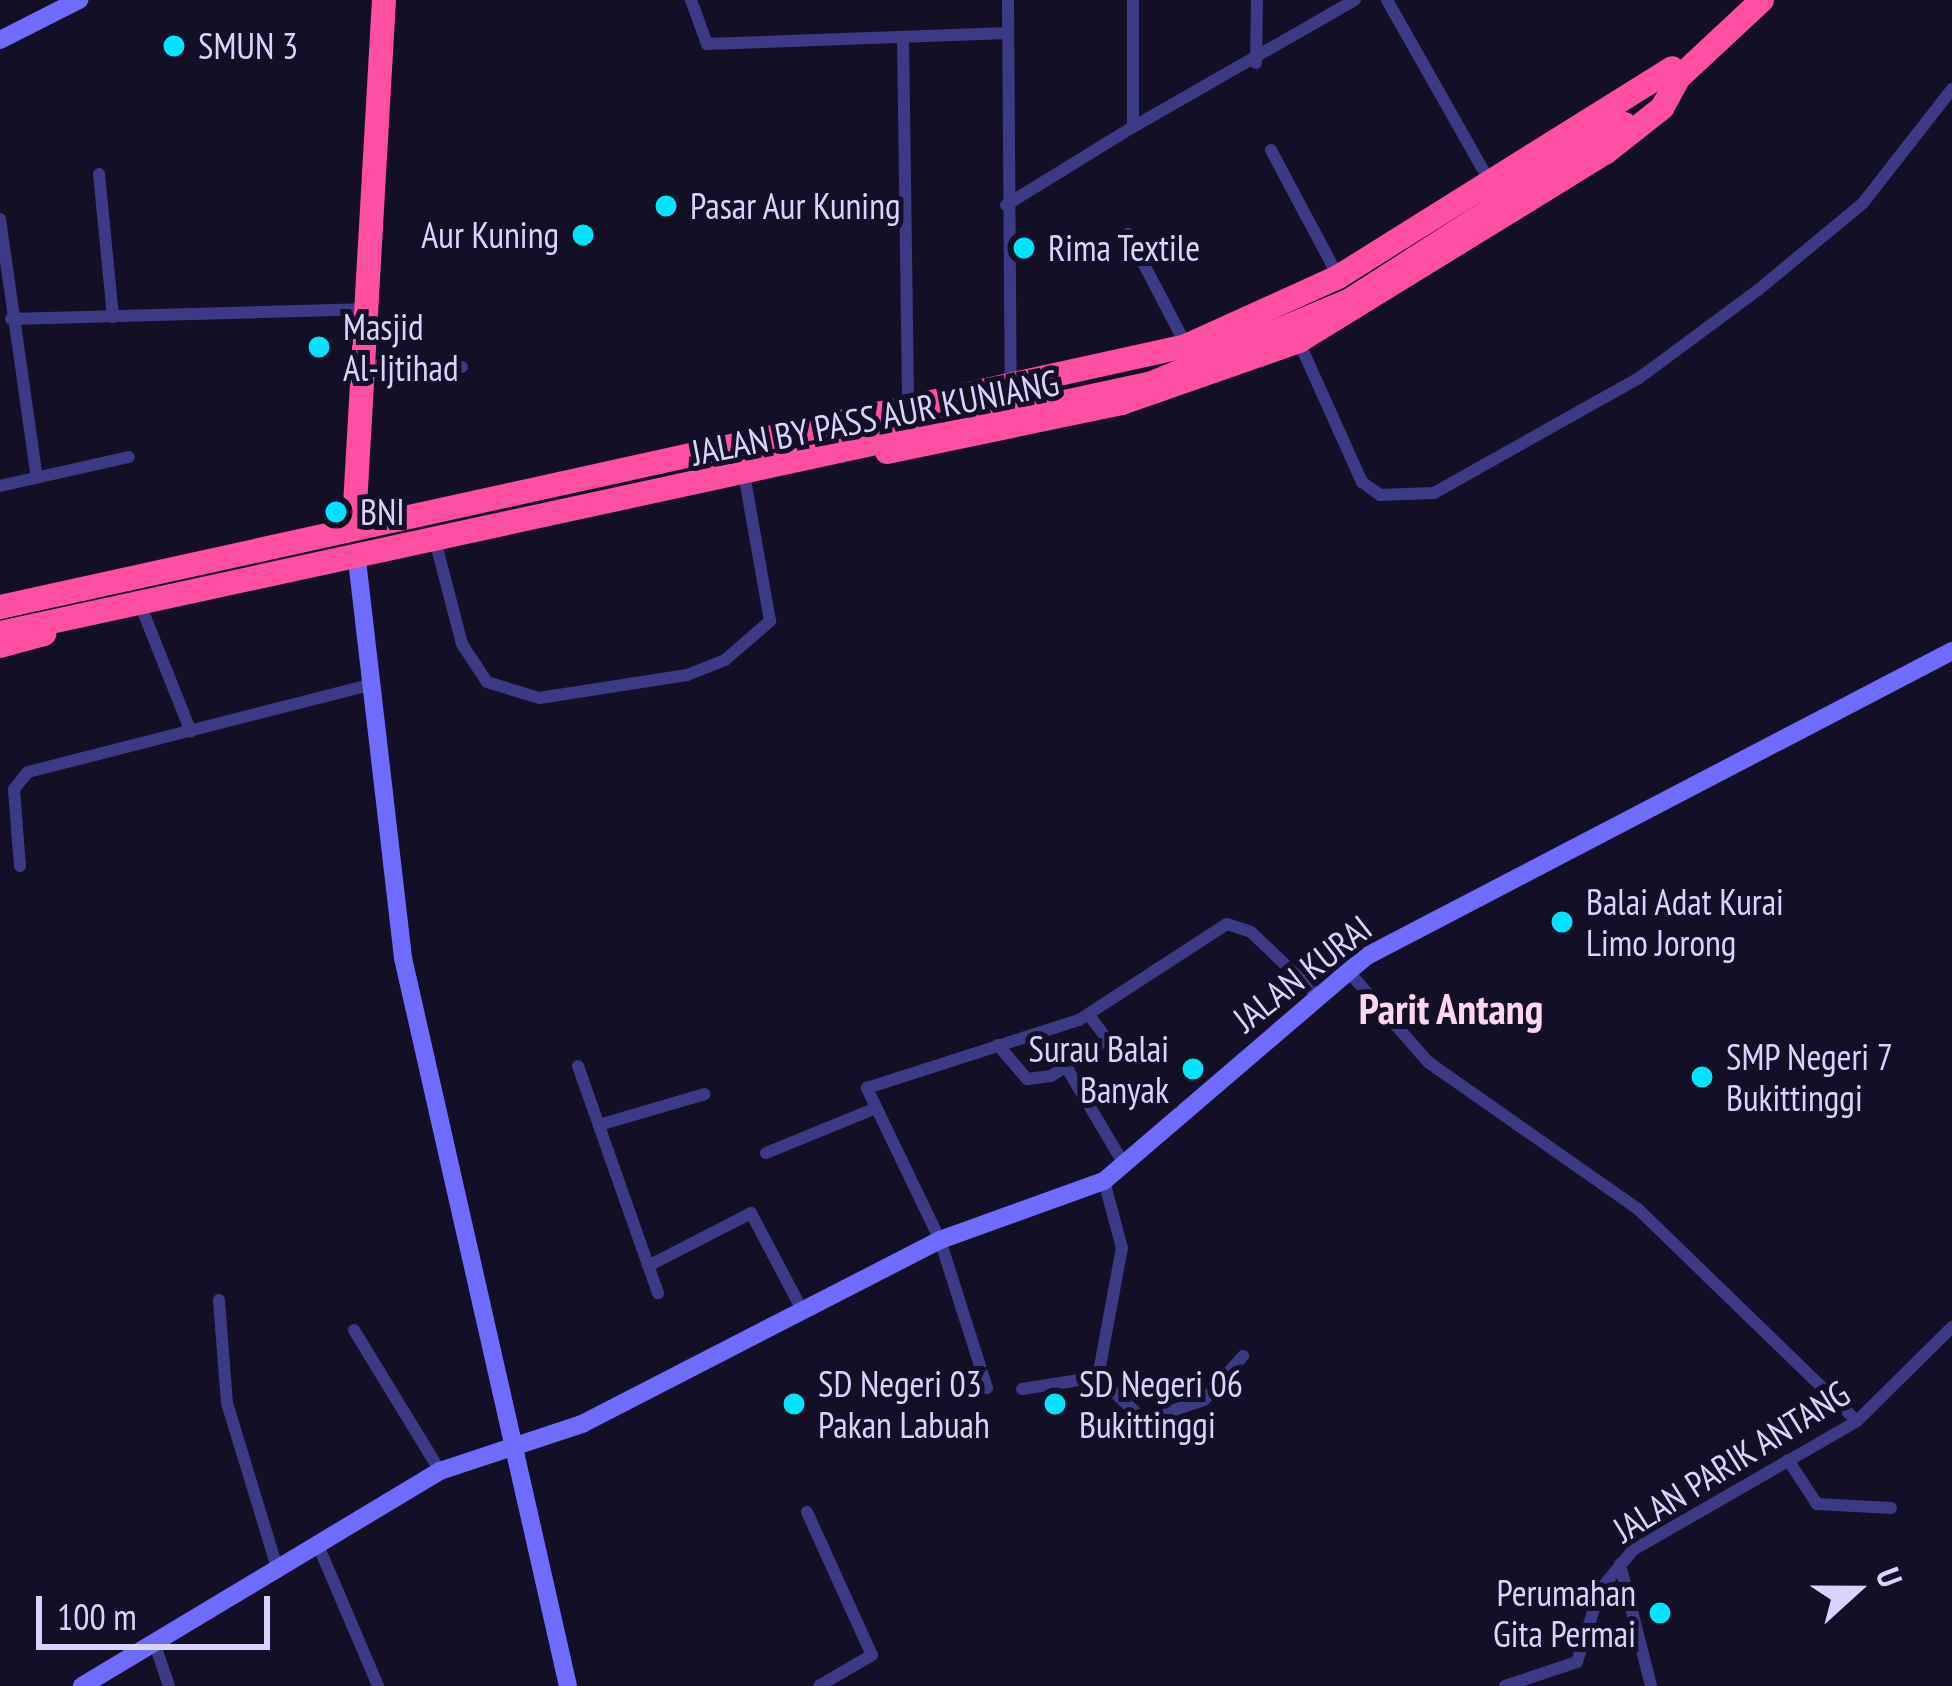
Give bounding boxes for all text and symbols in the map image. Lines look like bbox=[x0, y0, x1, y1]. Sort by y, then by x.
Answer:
place label: SMUN 3 bbox=[198, 24, 298, 68]
marker: SMUN 3 bbox=[161, 33, 187, 59]
place label: Pasar Aur Kuning bbox=[690, 184, 901, 228]
marker: Pasar Aur Kuning bbox=[653, 193, 679, 219]
place label: Aur Kuning bbox=[421, 213, 559, 257]
marker: Aur Kuning bbox=[570, 222, 596, 248]
place label: Rima Textile bbox=[1048, 226, 1201, 270]
marker: Rima Textile bbox=[1011, 235, 1037, 261]
place label: Masjid Al-Ijtihad bbox=[343, 304, 459, 389]
marker: Masjid Al-Ijtihad bbox=[306, 334, 332, 360]
street label: JALAN BY PASS AUR KUNIANG bbox=[687, 360, 1063, 474]
place label: BNI bbox=[360, 490, 405, 534]
marker: BNI bbox=[323, 499, 349, 525]
place label: Balai Adat Kurai Limo Jorong bbox=[1586, 879, 1785, 964]
street label: JALAN KURAI bbox=[1224, 906, 1380, 1040]
marker: Balai Adat Kurai Limo Jorong bbox=[1549, 909, 1575, 935]
district label: Parit Antang bbox=[1358, 984, 1544, 1034]
place label: Surau Balai Banyak bbox=[1028, 1026, 1169, 1111]
place label: SMP Negeri 7 Bukittinggi bbox=[1726, 1034, 1894, 1119]
marker: Surau Balai Banyak bbox=[1180, 1056, 1206, 1082]
marker: SMP Negeri 7 Bukittinggi bbox=[1689, 1064, 1715, 1090]
place label: SD Negeri 03 Pakan Labuah bbox=[818, 1361, 990, 1446]
place label: SD Negeri 06 Bukittinggi bbox=[1079, 1361, 1243, 1446]
street label: JALAN PARIK ANTANG bbox=[1604, 1371, 1858, 1551]
marker: SD Negeri 03 Pakan Labuah bbox=[781, 1391, 807, 1417]
marker: SD Negeri 06 Bukittinggi bbox=[1042, 1391, 1068, 1417]
north arrow bbox=[1796, 1530, 1916, 1650]
text: U bbox=[1867, 1561, 1913, 1593]
place label: Perumahan Gita Permai bbox=[1493, 1570, 1636, 1655]
scale bar bbox=[42, 1572, 276, 1646]
text: 100 m bbox=[57, 1593, 137, 1640]
marker: Perumahan Gita Permai bbox=[1647, 1600, 1673, 1626]

